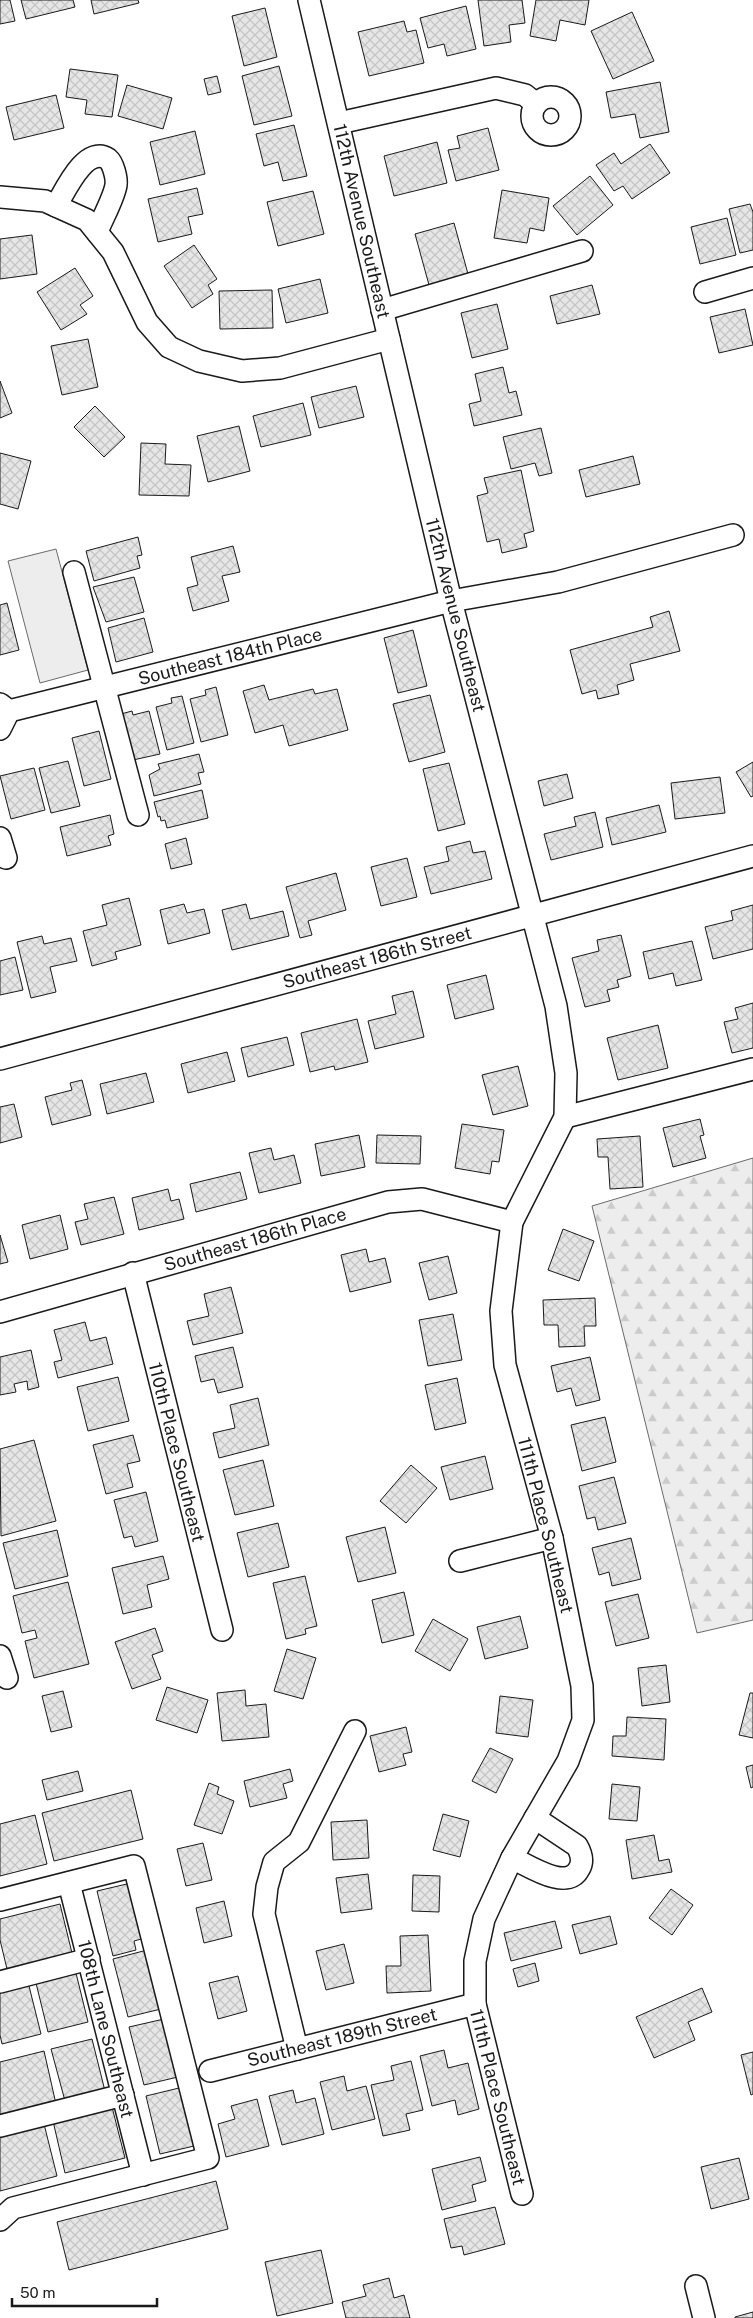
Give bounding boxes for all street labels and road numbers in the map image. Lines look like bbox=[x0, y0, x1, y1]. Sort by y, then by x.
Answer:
street label: 112th Avenue Southeast bbox=[329, 122, 395, 320]
street label: 112th Avenue Southeast bbox=[422, 516, 490, 714]
street label: Southeast 184th Place bbox=[136, 623, 324, 689]
street label: Southeast 186th Street bbox=[280, 922, 474, 992]
street label: Southeast 186th Place bbox=[161, 1203, 349, 1275]
street label: 110th Place Southeast bbox=[145, 1360, 209, 1544]
street label: 111th Place Southeast bbox=[514, 1435, 578, 1615]
street label: 108th Lane Southeast bbox=[74, 1938, 138, 2120]
street label: Southeast 189th Street bbox=[245, 2003, 439, 2071]
street label: 111th Place Southeast bbox=[466, 2007, 530, 2187]

